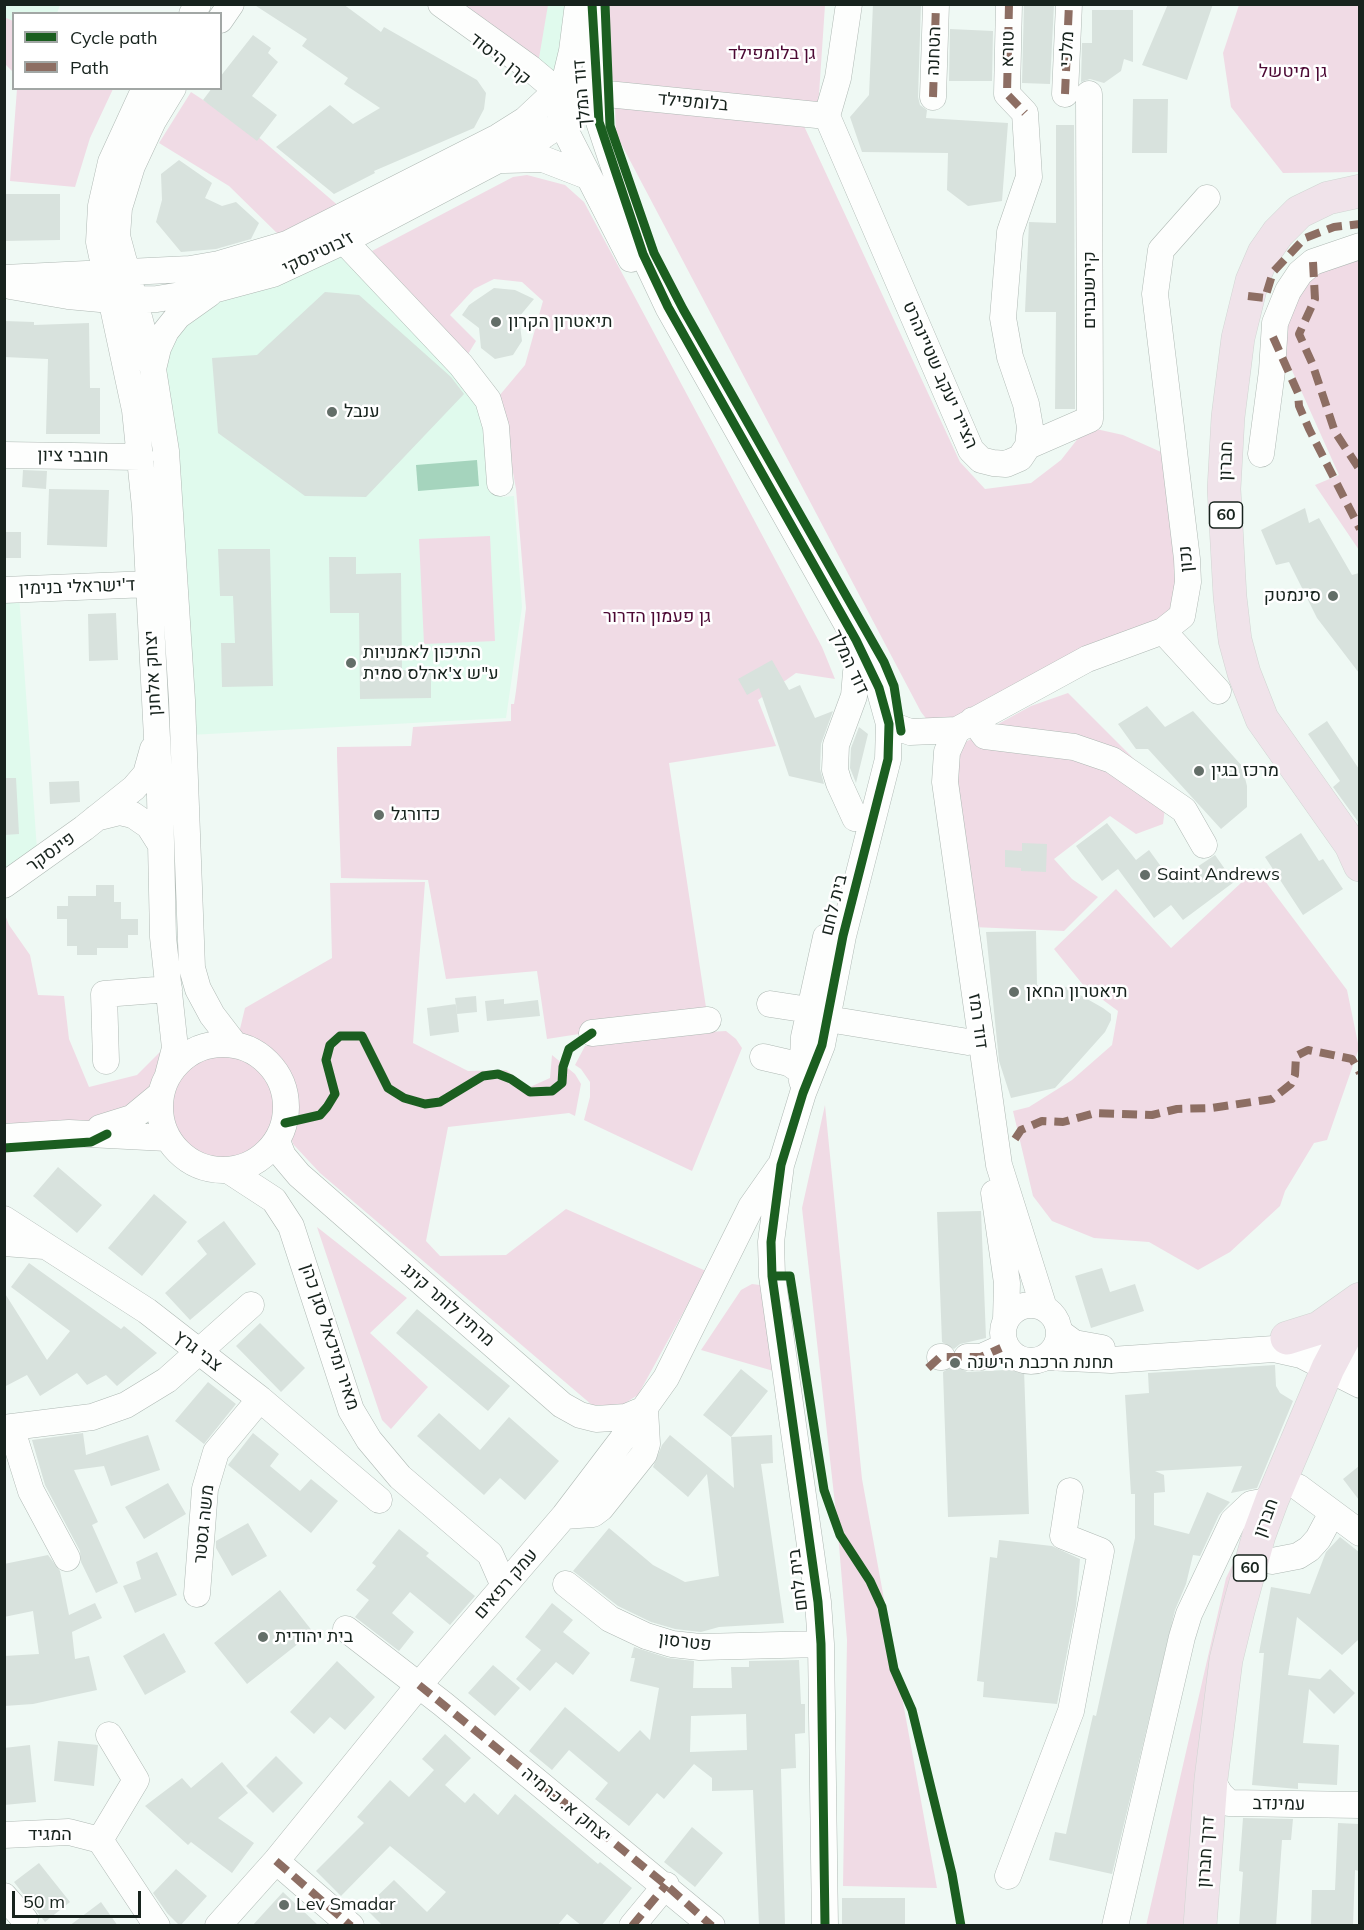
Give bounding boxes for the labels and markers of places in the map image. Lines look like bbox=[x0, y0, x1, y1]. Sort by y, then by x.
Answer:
place label: תיאטרון הקרון bbox=[508, 311, 612, 333]
marker: תיאטרון הקרון bbox=[489, 315, 503, 329]
place label: ענבל bbox=[344, 401, 380, 423]
marker: ענבל bbox=[325, 405, 339, 419]
place label: סינמטק bbox=[1264, 585, 1321, 607]
marker: סינמטק bbox=[1326, 589, 1340, 603]
place label: התיכון לאמנויות ע"ש צ'ארלס סמית bbox=[363, 642, 499, 684]
marker: התיכון לאמנויות ע"ש צ'ארלס סמית bbox=[344, 656, 358, 670]
place label: מרכז בגין bbox=[1211, 760, 1279, 782]
marker: מרכז בגין bbox=[1192, 764, 1206, 778]
place label: כדורגל bbox=[391, 804, 440, 826]
marker: כדורגל bbox=[372, 808, 386, 822]
place label: Saint Andrews bbox=[1157, 864, 1280, 886]
marker: Saint Andrews bbox=[1138, 868, 1152, 882]
place label: תיאטרון החאן bbox=[1026, 981, 1128, 1003]
marker: תיאטרון החאן bbox=[1007, 985, 1021, 999]
place label: תחנת הרכבת הישנה bbox=[967, 1352, 1114, 1374]
marker: תחנת הרכבת הישנה bbox=[948, 1356, 962, 1370]
place label: בית יהודית bbox=[275, 1626, 353, 1648]
marker: בית יהודית bbox=[256, 1630, 270, 1644]
place label: Lev Smadar bbox=[296, 1894, 396, 1916]
marker: Lev Smadar bbox=[277, 1898, 291, 1912]

